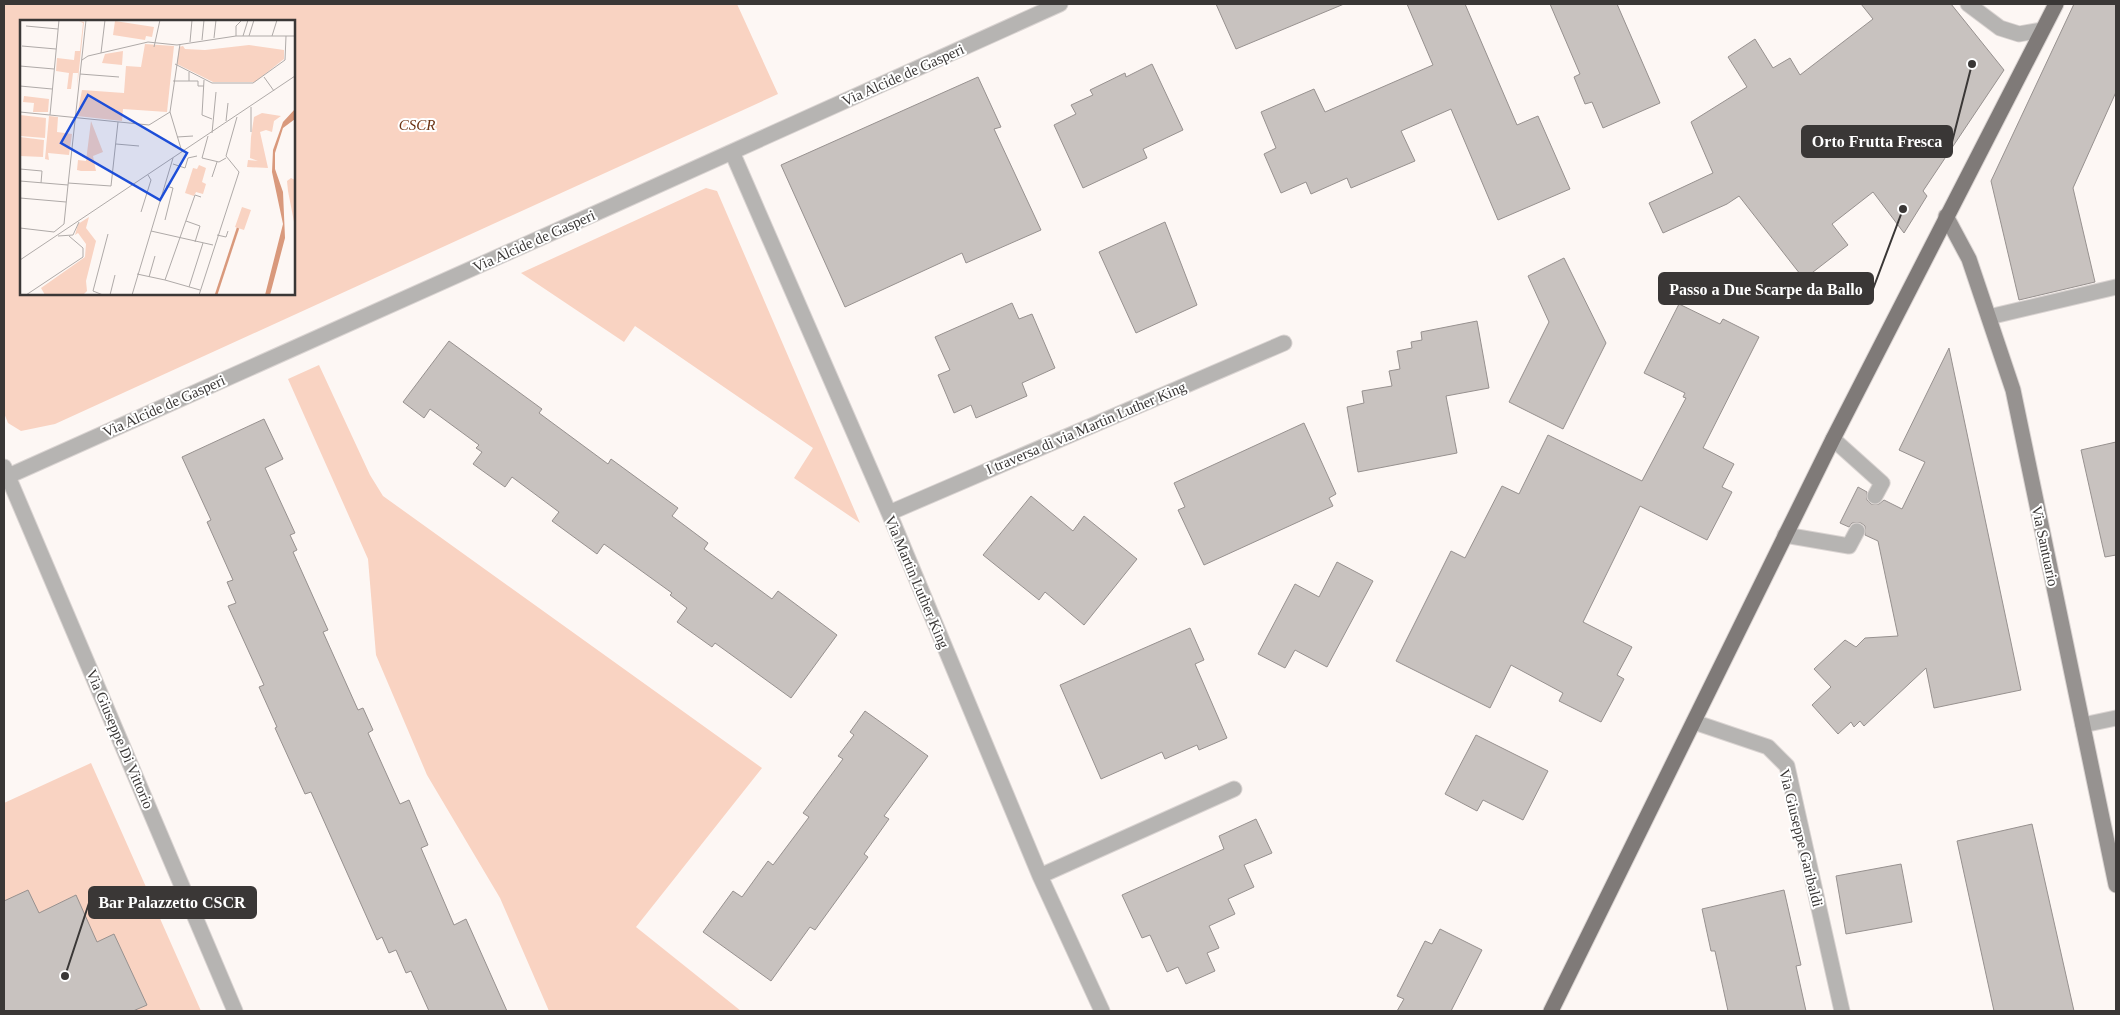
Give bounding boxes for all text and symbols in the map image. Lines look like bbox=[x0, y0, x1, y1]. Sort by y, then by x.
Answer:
inset map bbox=[20, 20, 295, 295]
street label: Via Alcide de Gasperi bbox=[839, 41, 967, 109]
park label: CSCR bbox=[399, 117, 435, 133]
callout: Orto Frutta Fresca bbox=[1802, 126, 1952, 157]
text: Orto Frutta Fresca bbox=[1812, 133, 1942, 150]
street label: Via Alcide de Gasperi bbox=[470, 207, 598, 275]
callout: Passo a Due Scarpe da Ballo bbox=[1659, 273, 1873, 304]
text: Passo a Due Scarpe da Ballo bbox=[1669, 281, 1863, 299]
street label: Via Alcide de Gasperi bbox=[100, 372, 228, 440]
street label: I traversa di via Martin Luther King bbox=[984, 378, 1189, 478]
street label: Via Santuario bbox=[2029, 504, 2061, 588]
street label: Via Martin Luther King bbox=[882, 513, 952, 651]
street label: Via Giuseppe Di Vittorio bbox=[83, 667, 157, 811]
street label: Via Giuseppe Garibaldi bbox=[1776, 767, 1826, 909]
callout: Bar Palazzetto CSCR bbox=[89, 887, 256, 918]
text: Bar Palazzetto CSCR bbox=[98, 894, 246, 911]

